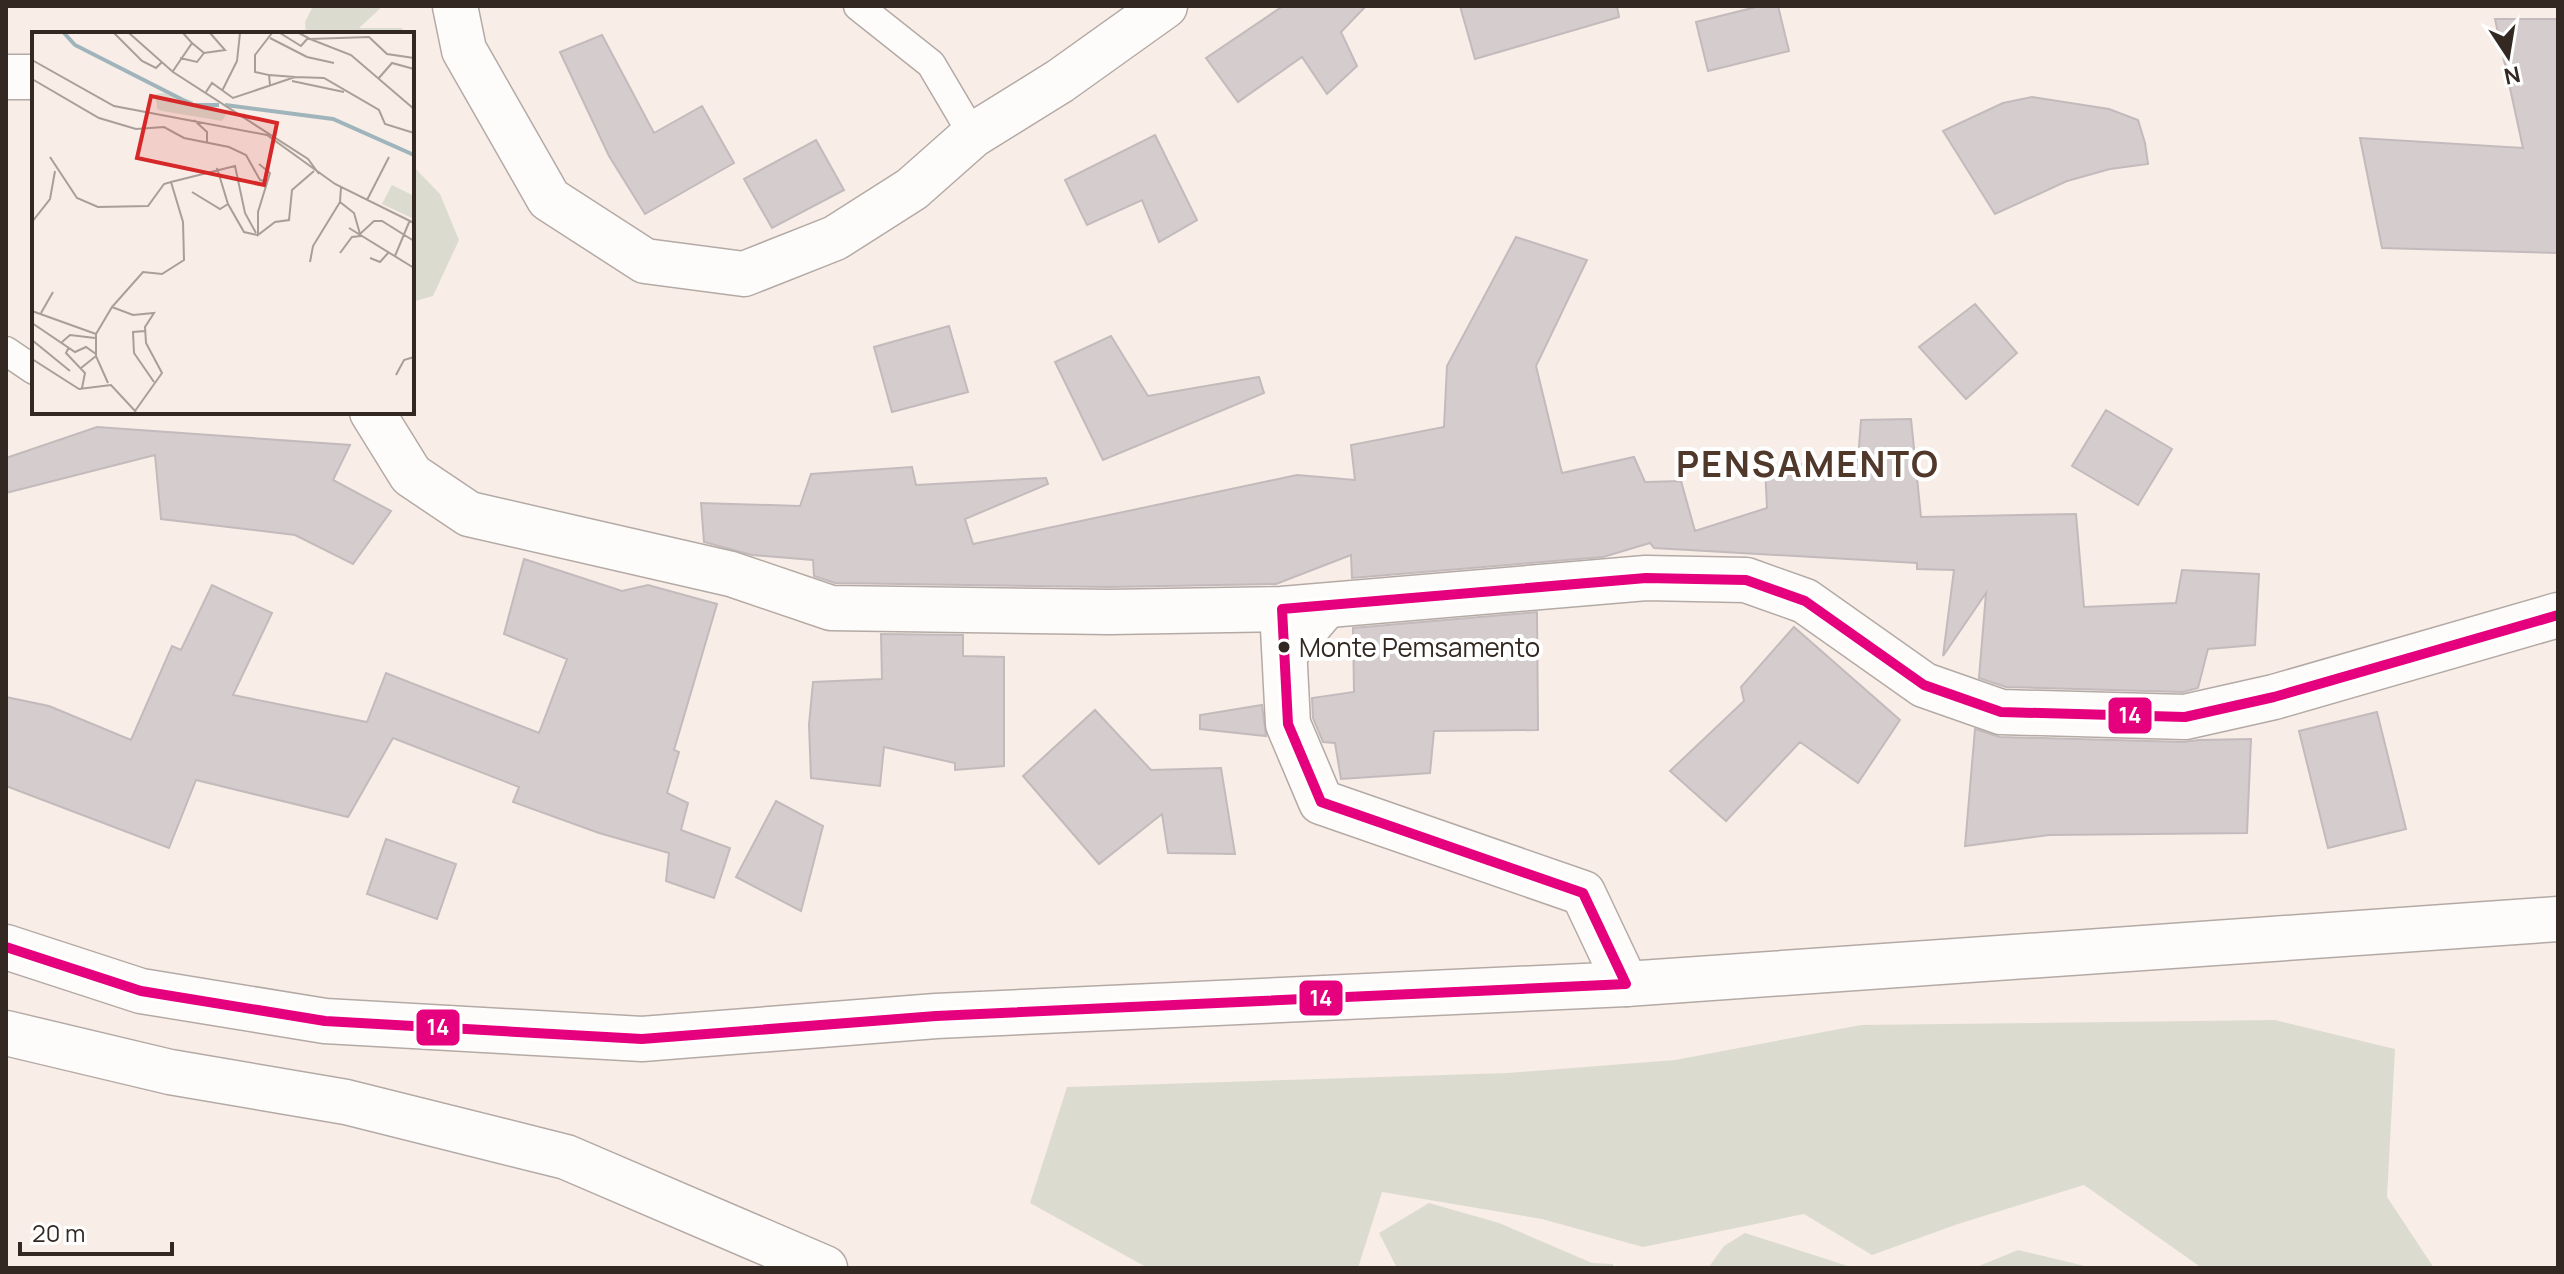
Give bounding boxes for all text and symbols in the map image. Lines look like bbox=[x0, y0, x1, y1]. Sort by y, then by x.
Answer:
north arrow bbox=[2468, 16, 2548, 96]
inset map bbox=[32, 32, 414, 414]
text: N bbox=[2501, 59, 2523, 92]
district label: PENSAMENTO bbox=[1676, 439, 1940, 488]
place label: Monte Pemsamento bbox=[1299, 629, 1540, 665]
marker: Monte Pemsamento bbox=[1276, 639, 1292, 655]
line badge: 14 bbox=[2107, 696, 2153, 735]
text: 14 bbox=[2118, 700, 2142, 730]
line badge: 14 bbox=[1298, 979, 1344, 1017]
text: 14 bbox=[1309, 983, 1333, 1013]
line badge: 14 bbox=[415, 1008, 461, 1047]
text: 14 bbox=[426, 1012, 450, 1042]
scale bar bbox=[20, 1206, 172, 1256]
text: 20 m bbox=[32, 1216, 85, 1249]

